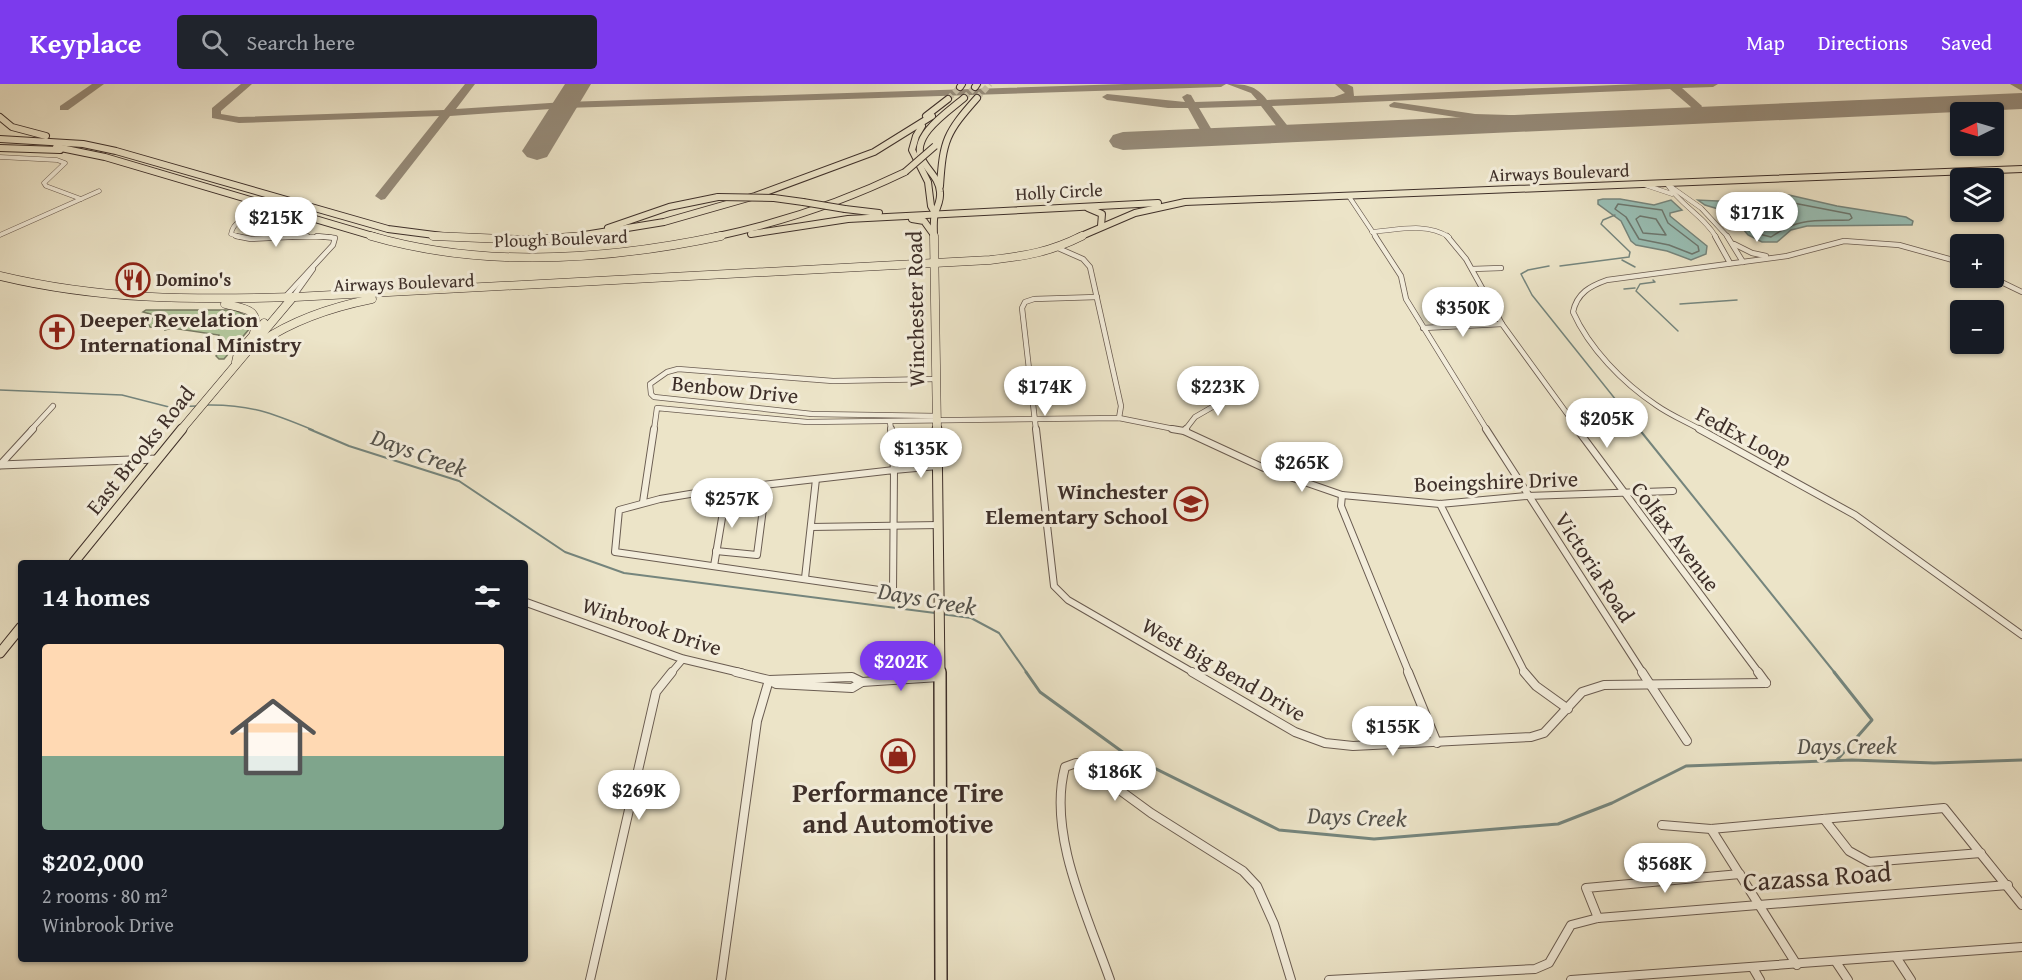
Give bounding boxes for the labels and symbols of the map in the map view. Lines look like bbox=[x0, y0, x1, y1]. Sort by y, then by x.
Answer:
north arrow bbox=[1950, 102, 2004, 156]
street label: Airways Boulevard bbox=[1488, 157, 1630, 188]
street label: Holly Circle bbox=[1015, 176, 1103, 207]
pin: $171K bbox=[1715, 192, 1799, 243]
pin: $215K bbox=[234, 197, 318, 248]
street label: Plough Boulevard bbox=[494, 223, 628, 254]
street label: Winchester Road bbox=[898, 230, 932, 387]
restaurant icon: Domino's bbox=[115, 262, 151, 298]
place label: Domino's bbox=[156, 266, 232, 293]
street label: Airways Boulevard bbox=[333, 267, 475, 298]
pin: $350K bbox=[1421, 287, 1505, 338]
place label: Deeper Revelation International Ministry bbox=[80, 303, 302, 360]
church icon: Deeper Revelation International Ministry bbox=[39, 314, 75, 350]
street label: Benbow Drive bbox=[670, 366, 800, 412]
pin: $174K bbox=[1003, 366, 1087, 417]
pin: $223K bbox=[1176, 366, 1260, 417]
street label: East Brooks Road bbox=[78, 379, 202, 521]
street label: FedEx Loop bbox=[1691, 397, 1798, 475]
pin: $205K bbox=[1565, 398, 1649, 449]
water label: Days Creek bbox=[366, 419, 472, 486]
pin: $135K bbox=[879, 428, 963, 479]
pin: $265K bbox=[1260, 442, 1344, 493]
street label: Boeingshire Drive bbox=[1413, 462, 1579, 500]
street label: Colfax Avenue bbox=[1624, 474, 1728, 598]
place label: Winchester Elementary School bbox=[986, 475, 1168, 532]
pin: $257K bbox=[690, 478, 774, 529]
school or university icon: Winchester Elementary School bbox=[1173, 486, 1209, 522]
street label: Victoria Road bbox=[1547, 506, 1643, 629]
water label: Days Creek bbox=[874, 572, 979, 624]
street label: Winbrook Drive bbox=[578, 588, 726, 664]
street label: West Big Bend Drive bbox=[1136, 609, 1312, 729]
pin: $202K bbox=[859, 641, 943, 692]
pin: $155K bbox=[1351, 706, 1435, 757]
water label: Days Creek bbox=[1796, 728, 1897, 763]
shop icon: Performance Tire and Automotive bbox=[880, 738, 916, 774]
pin: $186K bbox=[1073, 751, 1157, 802]
pin: $269K bbox=[597, 770, 681, 821]
place label: Performance Tire and Automotive bbox=[792, 772, 1004, 843]
water label: Days Creek bbox=[1306, 797, 1407, 836]
pin: $568K bbox=[1623, 843, 1707, 894]
street label: Cazassa Road bbox=[1741, 851, 1893, 901]

